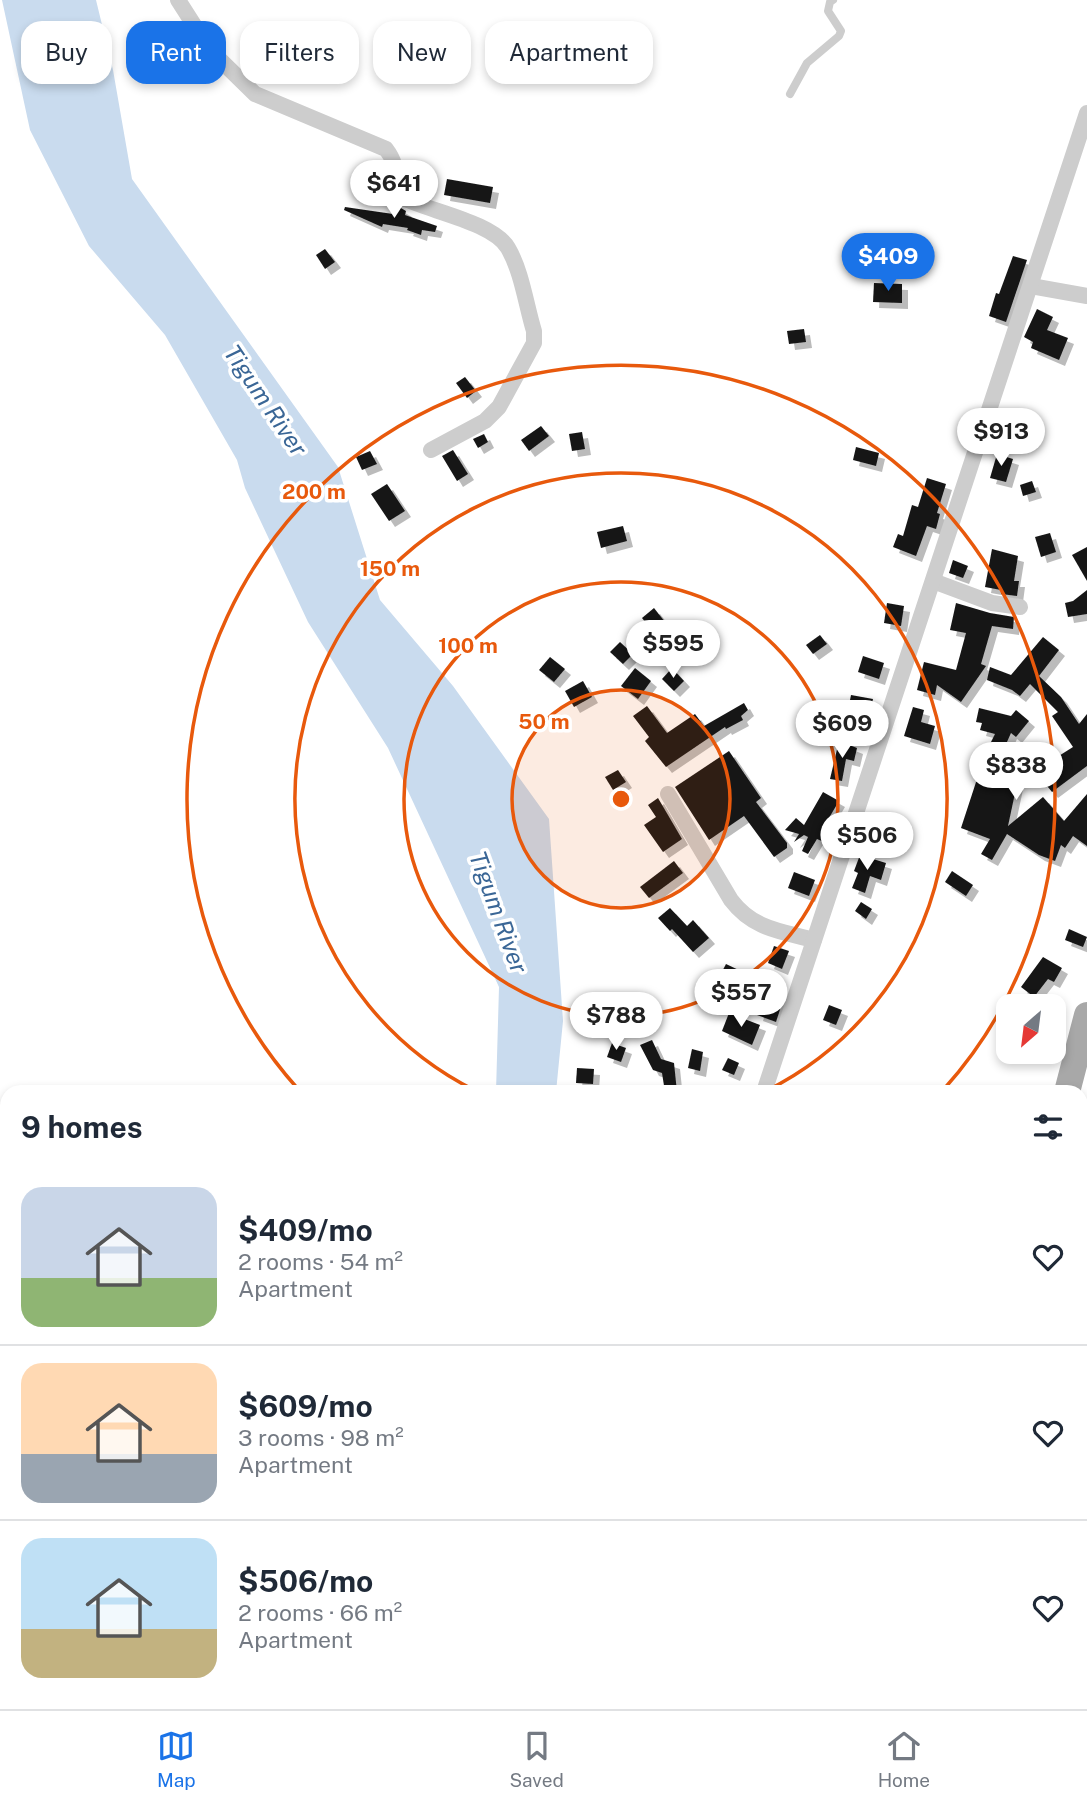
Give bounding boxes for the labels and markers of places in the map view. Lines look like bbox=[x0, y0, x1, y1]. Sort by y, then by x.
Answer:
pin: $641 bbox=[353, 160, 435, 220]
pin: $409 bbox=[847, 233, 929, 293]
pin: $913 bbox=[960, 408, 1042, 468]
pin: $595 bbox=[632, 620, 714, 680]
pin: $609 bbox=[801, 700, 883, 760]
pin: $838 bbox=[975, 742, 1057, 802]
centre of rings bbox=[609, 787, 633, 811]
pin: $506 bbox=[826, 812, 908, 872]
pin: $557 bbox=[700, 970, 782, 1029]
pin: $788 bbox=[575, 992, 657, 1052]

